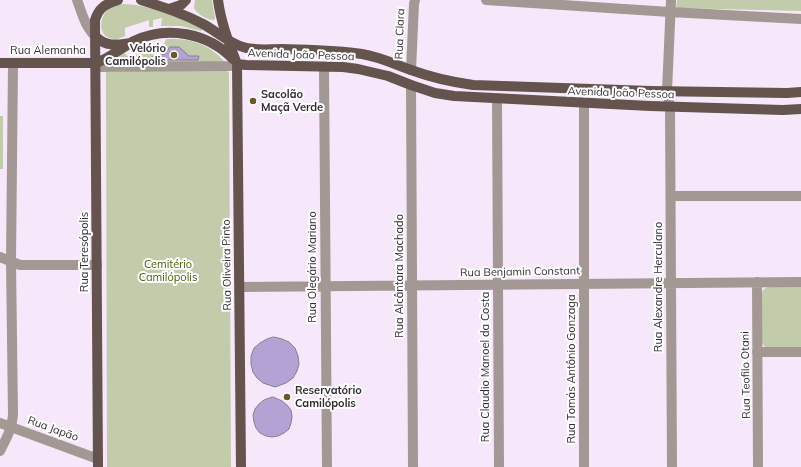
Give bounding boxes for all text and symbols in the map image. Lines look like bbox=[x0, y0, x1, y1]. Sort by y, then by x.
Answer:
street label: Rua Clara bbox=[393, 8, 407, 60]
place label: Velório Camilópolis bbox=[105, 42, 166, 68]
street label: Rua Alemanha bbox=[10, 44, 86, 58]
street label: Avenida João Pessoa bbox=[247, 47, 355, 63]
marker: Velório Camilópolis bbox=[169, 50, 179, 60]
street label: Avenida João Pessoa bbox=[567, 85, 675, 101]
place label: Sacolão Maçã Verde bbox=[261, 88, 323, 114]
marker: Sacolão Maçã Verde bbox=[248, 96, 258, 106]
street label: Rua Olegário Mariano bbox=[306, 211, 320, 323]
street label: Rua Teresópolis bbox=[78, 212, 92, 292]
street label: Rua Alcântara Machado bbox=[393, 214, 407, 338]
street label: Rua Oliveira Pinto bbox=[220, 219, 234, 311]
street label: Rua Alexandre Herculano bbox=[652, 222, 666, 352]
park label: Cemitério Camilópolis bbox=[139, 258, 197, 284]
street label: Rua Benjamin Constant bbox=[460, 264, 580, 280]
street label: Rua Claudio Manoel da Costa bbox=[479, 292, 493, 442]
street label: Rua Tomás Antônio Gonzaga bbox=[565, 294, 579, 444]
street label: Rua Teofilo Otani bbox=[739, 331, 753, 419]
place label: Reservatório Camilópolis bbox=[295, 384, 362, 410]
marker: Reservatório Camilópolis bbox=[282, 392, 292, 402]
street label: Rua Japão bbox=[26, 414, 80, 444]

